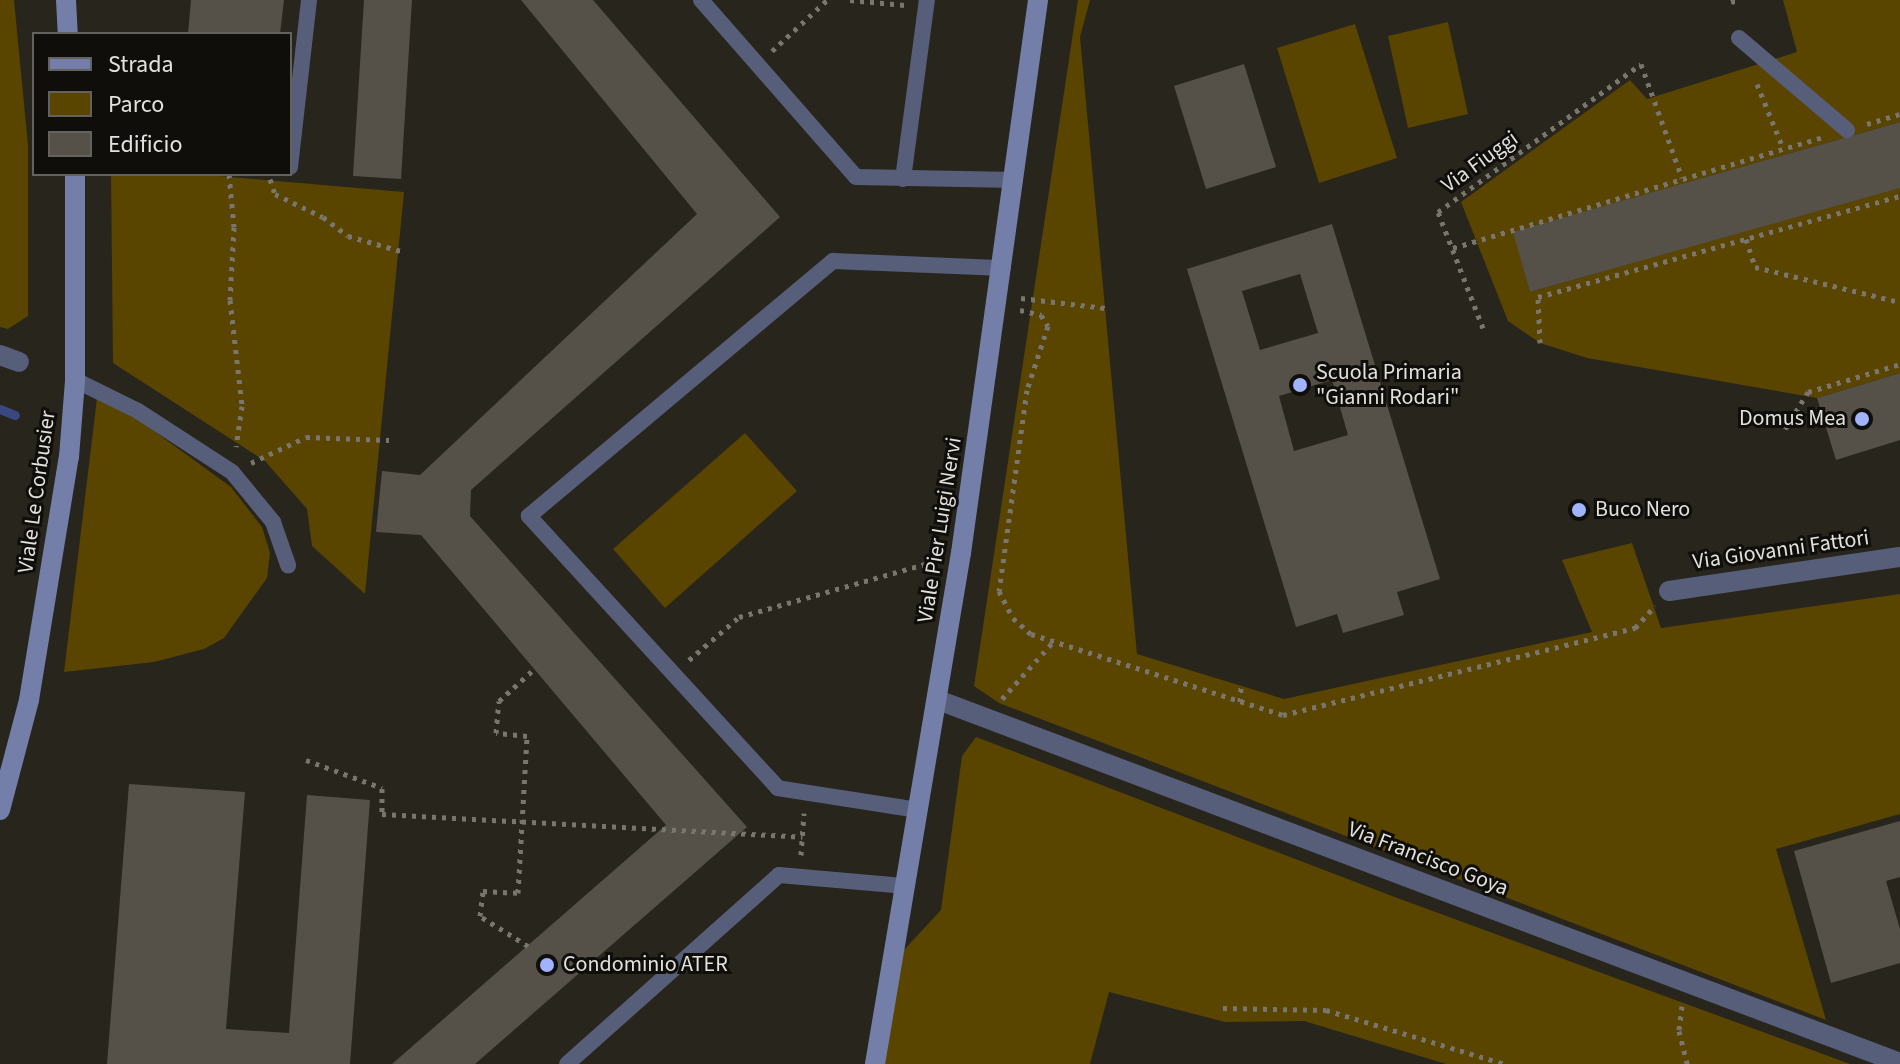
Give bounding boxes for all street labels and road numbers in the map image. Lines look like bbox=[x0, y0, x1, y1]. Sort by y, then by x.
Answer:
street label: Via Fiuggi bbox=[1437, 125, 1523, 199]
street label: Viale Le Corbusier bbox=[13, 409, 61, 575]
street label: Viale Pier Luigi Nervi bbox=[912, 435, 968, 625]
street label: Via Giovanni Fattori bbox=[1691, 525, 1871, 575]
street label: Via Francisco Goya bbox=[1344, 816, 1512, 902]

